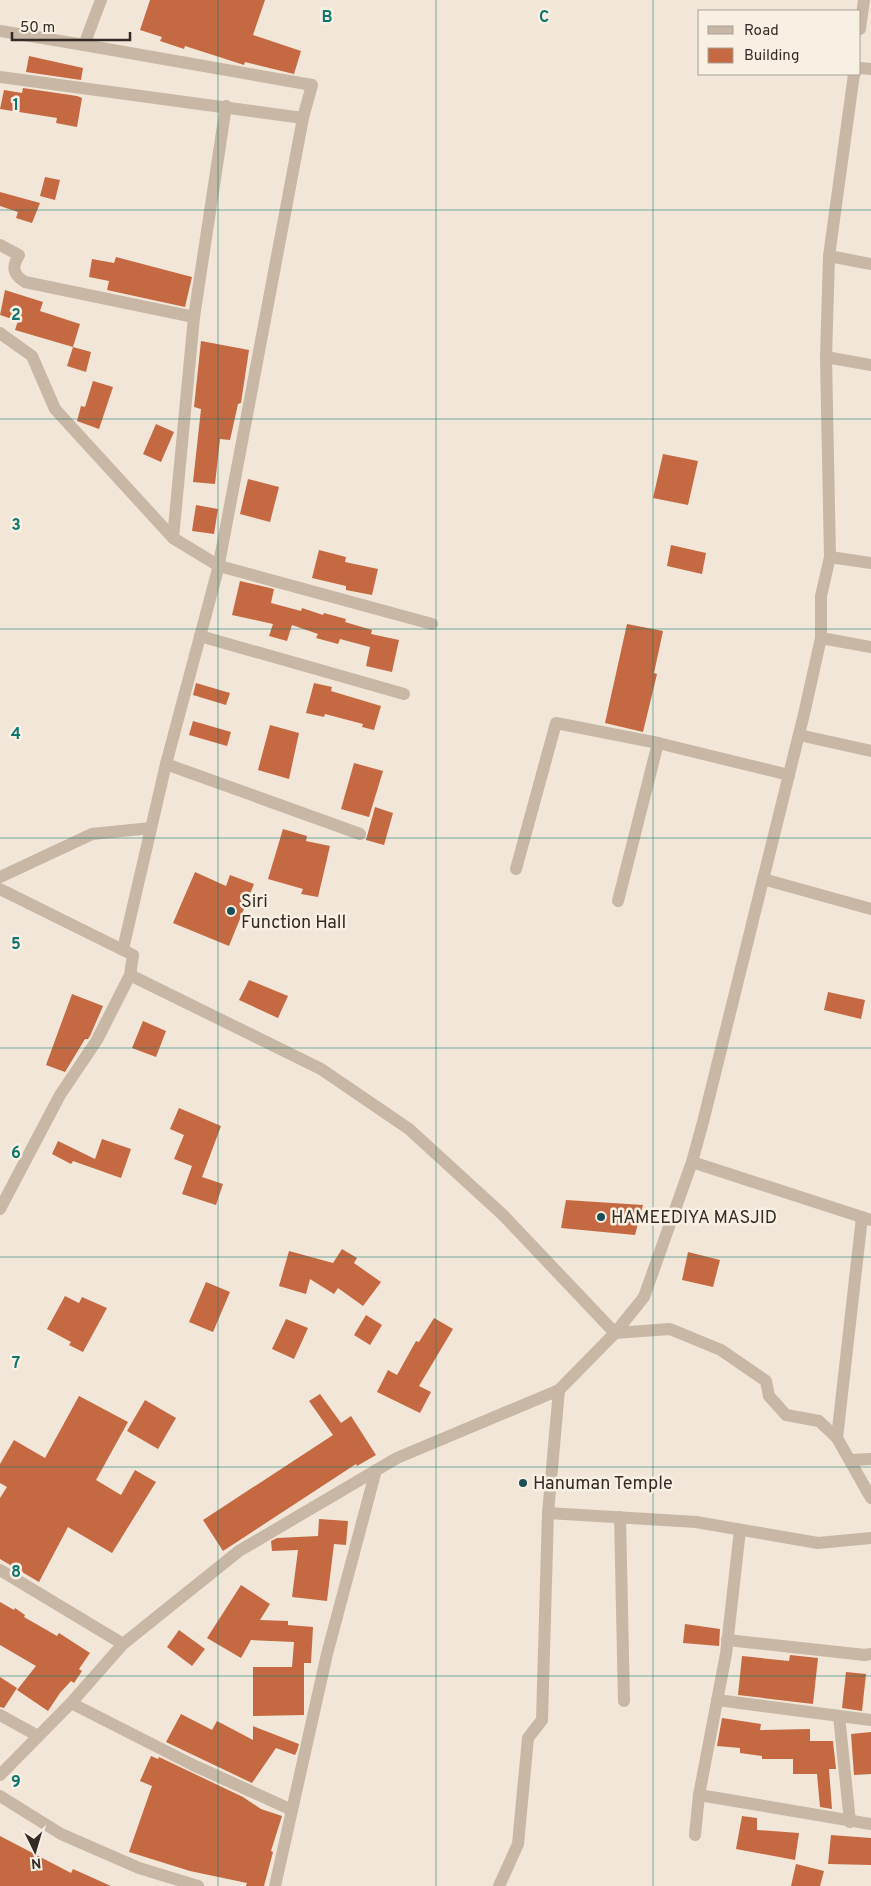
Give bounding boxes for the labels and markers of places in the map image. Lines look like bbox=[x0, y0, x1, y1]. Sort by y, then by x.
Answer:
place label: Siri Function Hall bbox=[241, 891, 346, 935]
marker: Siri Function Hall bbox=[225, 905, 237, 917]
place label: HAMEEDIYA MASJID bbox=[611, 1207, 777, 1230]
marker: HAMEEDIYA MASJID bbox=[595, 1211, 607, 1223]
place label: Hanuman Temple bbox=[533, 1473, 673, 1496]
marker: Hanuman Temple bbox=[517, 1477, 529, 1489]

